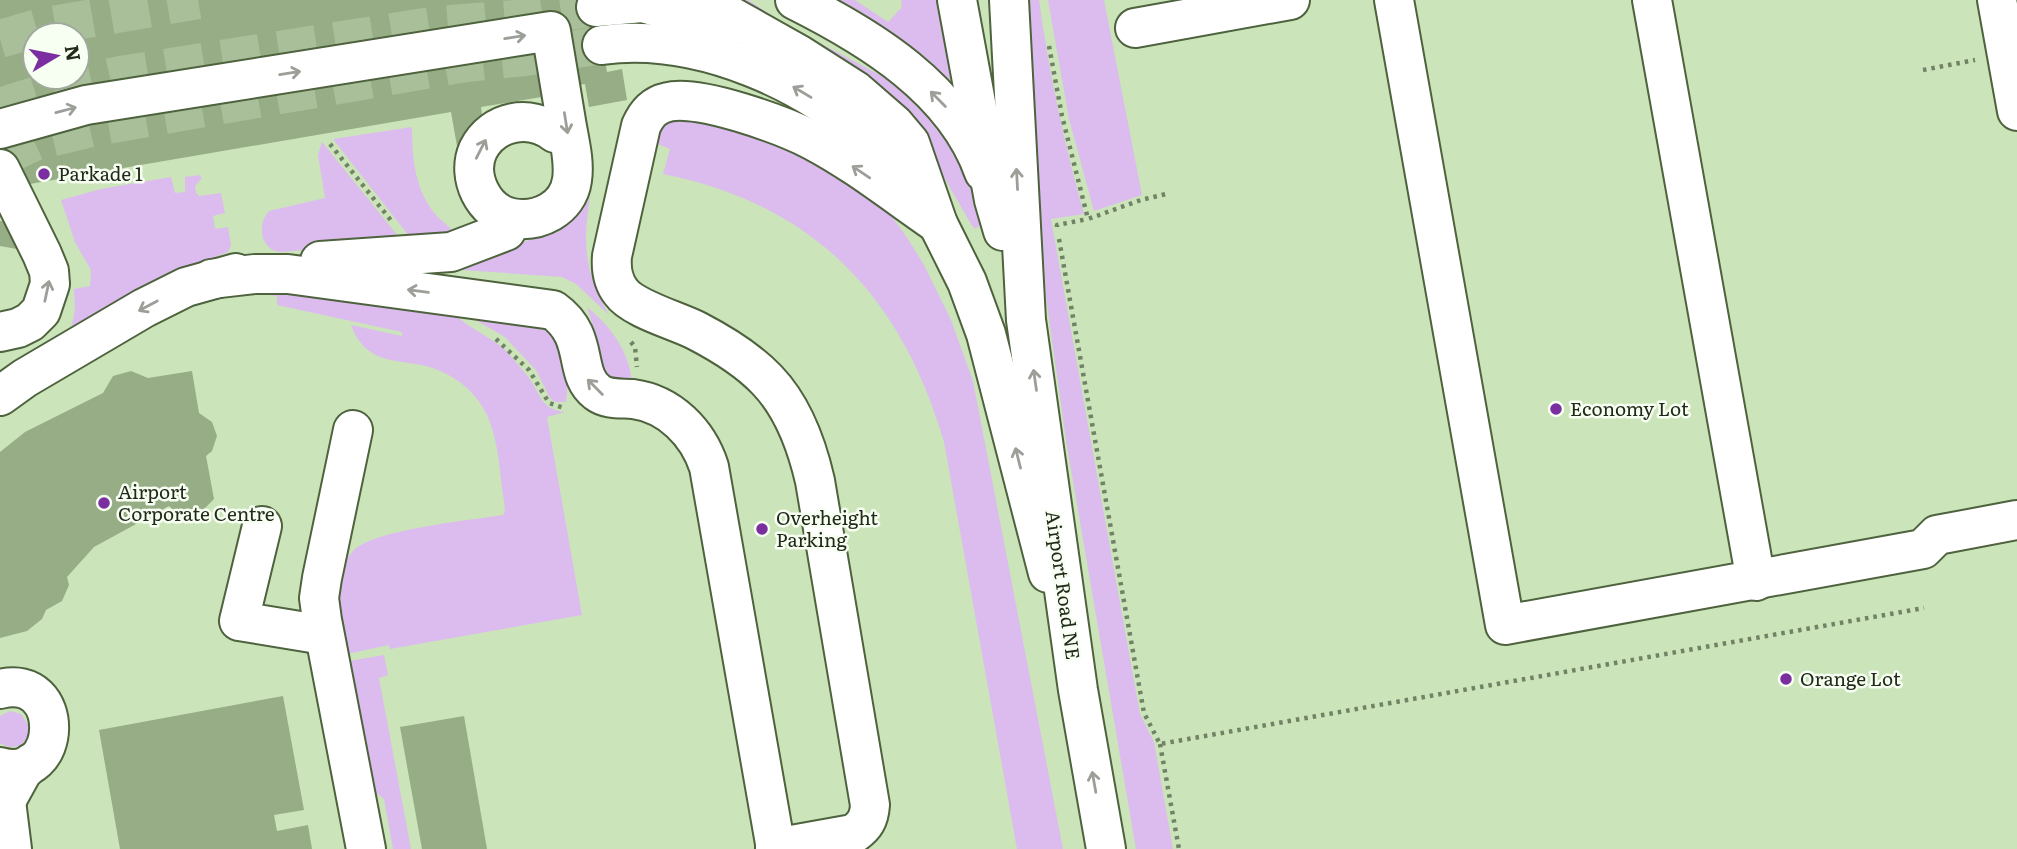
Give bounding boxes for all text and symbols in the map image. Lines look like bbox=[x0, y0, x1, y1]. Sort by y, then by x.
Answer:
north arrow bbox=[21, 21, 91, 91]
one-way arrow bbox=[503, 30, 525, 43]
text: N bbox=[59, 43, 89, 63]
one-way arrow bbox=[278, 66, 301, 79]
one-way arrow bbox=[793, 85, 813, 99]
one-way arrow bbox=[929, 91, 946, 108]
one-way arrow bbox=[54, 103, 76, 116]
one-way arrow bbox=[560, 111, 573, 134]
one-way arrow bbox=[475, 139, 489, 159]
place label: Parkade 1 bbox=[58, 159, 143, 187]
one-way arrow bbox=[852, 164, 871, 179]
marker: Parkade 1 bbox=[36, 166, 52, 182]
one-way arrow bbox=[1011, 168, 1024, 191]
one-way arrow bbox=[41, 281, 54, 303]
one-way arrow bbox=[408, 284, 430, 297]
one-way arrow bbox=[139, 299, 159, 313]
one-way arrow bbox=[1028, 369, 1041, 392]
one-way arrow bbox=[586, 379, 603, 396]
place label: Economy Lot bbox=[1570, 394, 1689, 422]
marker: Economy Lot bbox=[1548, 401, 1564, 417]
one-way arrow bbox=[1011, 447, 1024, 469]
place label: Airport Corporate Centre bbox=[118, 477, 275, 527]
marker: Airport Corporate Centre bbox=[96, 495, 112, 511]
place label: Overheight Parking bbox=[776, 503, 878, 553]
street label: Airport Road NE bbox=[1040, 509, 1088, 661]
marker: Overheight Parking bbox=[754, 521, 770, 537]
place label: Orange Lot bbox=[1800, 664, 1901, 692]
marker: Orange Lot bbox=[1778, 671, 1794, 687]
one-way arrow bbox=[1087, 771, 1100, 794]

